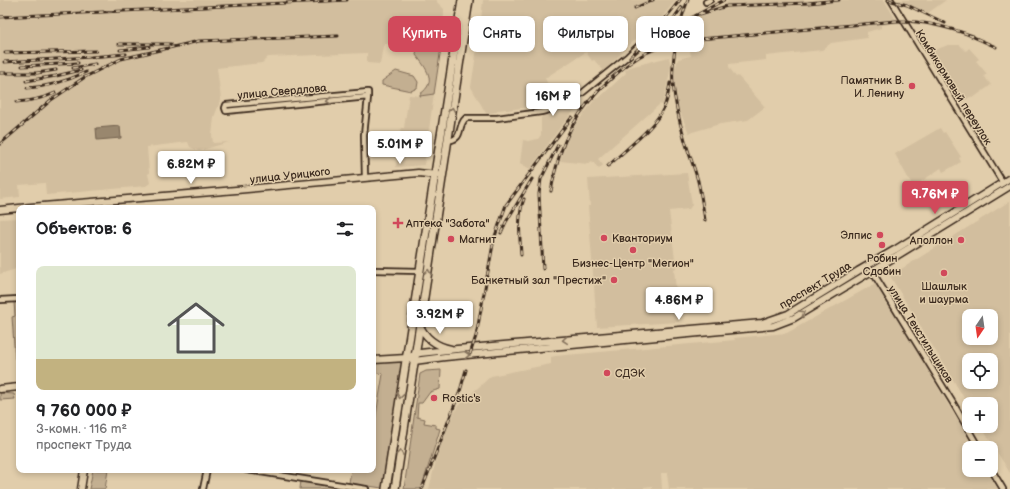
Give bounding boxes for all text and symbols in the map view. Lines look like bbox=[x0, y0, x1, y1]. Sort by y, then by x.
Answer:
chip: Купить bbox=[388, 16, 461, 52]
chip: Снять bbox=[469, 16, 535, 52]
chip: Фильтры bbox=[543, 16, 628, 52]
chip: Новое bbox=[636, 16, 704, 52]
street label: Комбикормовый переулок bbox=[913, 27, 995, 147]
place label: Памятник В. И. Ленину bbox=[840, 74, 904, 100]
street label: улица Свердлова bbox=[237, 81, 328, 102]
marker: Памятник В. И. Ленину bbox=[907, 81, 917, 91]
pin: 16M ₽ bbox=[525, 83, 581, 117]
text: 16M ₽ bbox=[535, 88, 571, 104]
one-way arrow bbox=[326, 96, 332, 105]
one-way arrow bbox=[447, 106, 456, 113]
pin: 5.01M ₽ bbox=[363, 131, 437, 165]
text: 5.01M ₽ bbox=[377, 136, 423, 152]
pin: 6.82M ₽ bbox=[154, 151, 228, 185]
text: 6.82M ₽ bbox=[167, 156, 215, 172]
street label: улица Урицкого bbox=[249, 165, 331, 186]
pin: 9.76M ₽ bbox=[898, 181, 972, 215]
text: 9.76M ₽ bbox=[911, 186, 959, 202]
place label: Аптека "Забота" bbox=[405, 217, 490, 230]
icon: filters bbox=[334, 218, 356, 240]
marker: Аптека "Забота" bbox=[393, 218, 403, 228]
text: Объектов: 6 bbox=[36, 219, 132, 239]
place label: Элпис bbox=[840, 229, 873, 242]
marker: Элпис bbox=[875, 230, 885, 240]
place label: Кванториум bbox=[612, 232, 673, 245]
place label: Магнит bbox=[459, 233, 496, 246]
marker: Кванториум bbox=[599, 233, 609, 243]
marker: Магнит bbox=[446, 234, 456, 244]
place label: Аполлон bbox=[909, 234, 953, 247]
marker: Аполлон bbox=[956, 235, 966, 245]
marker: Робин Сдобин bbox=[877, 240, 887, 250]
marker: Бизнес-Центр "Мегион" bbox=[628, 245, 638, 255]
place label: Робин Сдобин bbox=[863, 252, 901, 278]
place label: Бизнес-Центр "Мегион" bbox=[572, 257, 694, 270]
street label: проспект Труда bbox=[777, 259, 854, 312]
marker: Шашлык и шаурма bbox=[939, 268, 949, 278]
one-way arrow bbox=[423, 269, 431, 275]
place label: Банкетный зал "Престиж" bbox=[471, 274, 606, 287]
marker: Банкетный зал "Престиж" bbox=[609, 275, 619, 285]
place label: Шашлык и шаурма bbox=[919, 280, 969, 306]
street label: улица Текстильщиков bbox=[885, 283, 956, 386]
pin: 4.86M ₽ bbox=[642, 287, 716, 321]
icon: home bbox=[160, 292, 232, 364]
text: 4.86M ₽ bbox=[655, 292, 703, 308]
pin: 3.92M ₽ bbox=[403, 301, 477, 335]
text: 3.92M ₽ bbox=[416, 306, 464, 322]
north arrow bbox=[962, 309, 998, 345]
map controls bbox=[962, 309, 998, 477]
one-way arrow bbox=[798, 310, 805, 317]
one-way arrow bbox=[562, 335, 568, 344]
one-way arrow bbox=[464, 350, 470, 359]
button: locate bbox=[962, 353, 998, 389]
place label: СДЭК bbox=[615, 367, 646, 380]
marker: СДЭК bbox=[602, 368, 612, 378]
place label: Rostic's bbox=[442, 392, 481, 405]
one-way arrow bbox=[397, 393, 405, 399]
marker: Rostic's bbox=[429, 393, 439, 403]
button: + bbox=[962, 397, 998, 433]
text: 9 760 000 ₽ bbox=[36, 401, 132, 421]
text: 3-комн. · 116 m² bbox=[36, 421, 127, 437]
text: проспект Труда bbox=[36, 437, 132, 453]
button: − bbox=[962, 441, 998, 477]
one-way arrow bbox=[395, 450, 404, 456]

